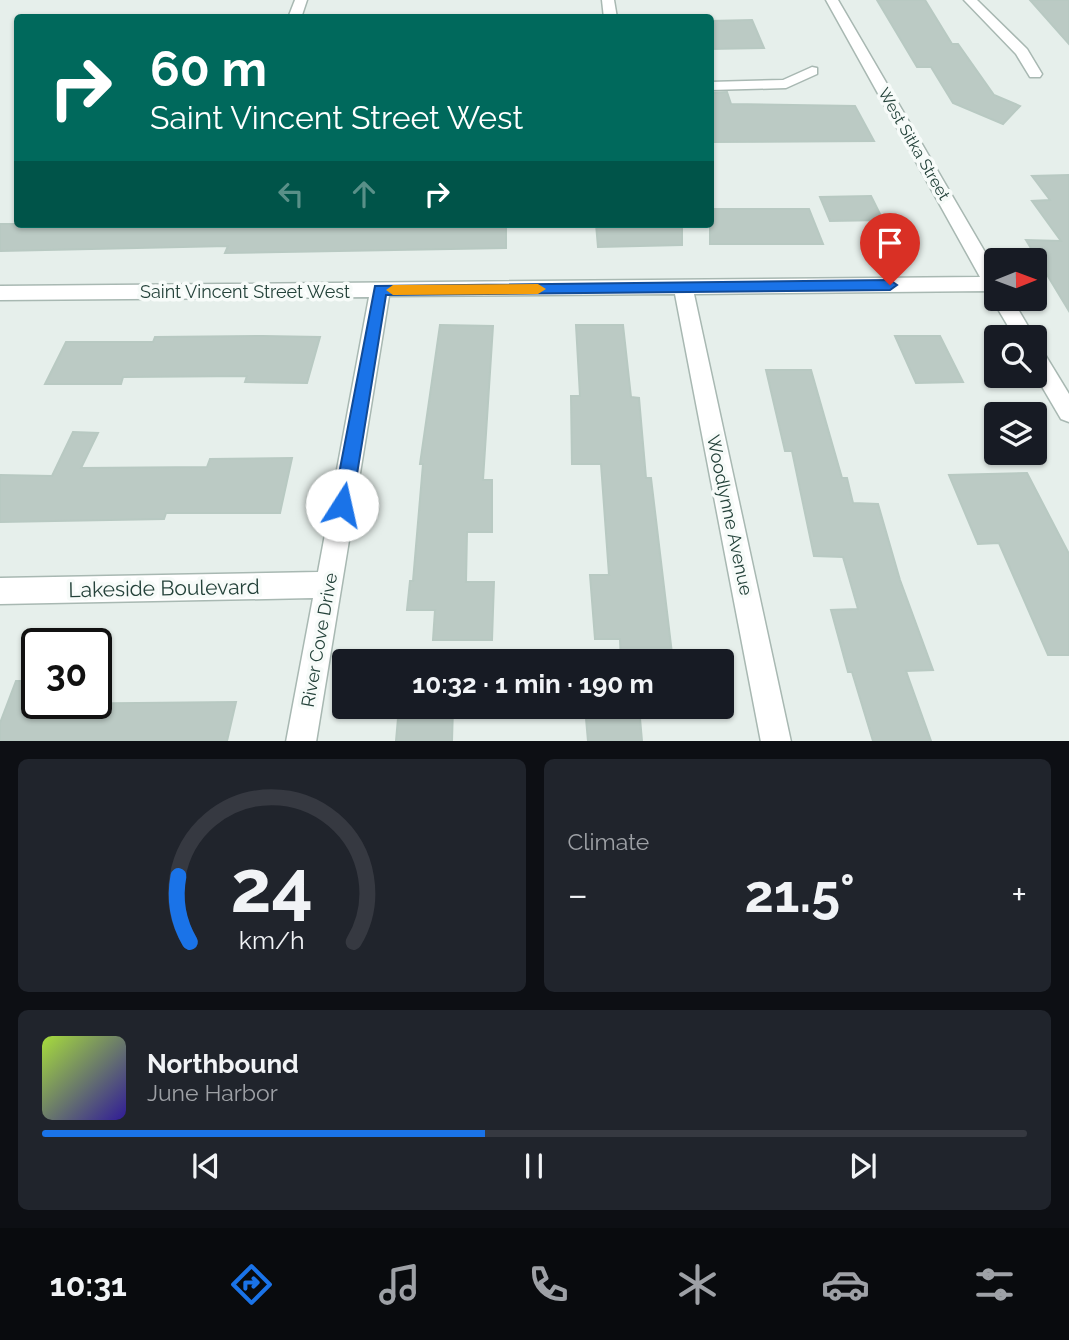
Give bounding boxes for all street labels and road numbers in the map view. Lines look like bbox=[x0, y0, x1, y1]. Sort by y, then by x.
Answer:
street label: West Sitka Street bbox=[874, 85, 954, 204]
street label: Saint Vincent Street West bbox=[140, 281, 350, 302]
street label: Woodlynne Avenue bbox=[703, 433, 757, 597]
street label: River Cove Drive bbox=[297, 571, 341, 709]
street label: Lakeside Boulevard bbox=[68, 574, 260, 602]

